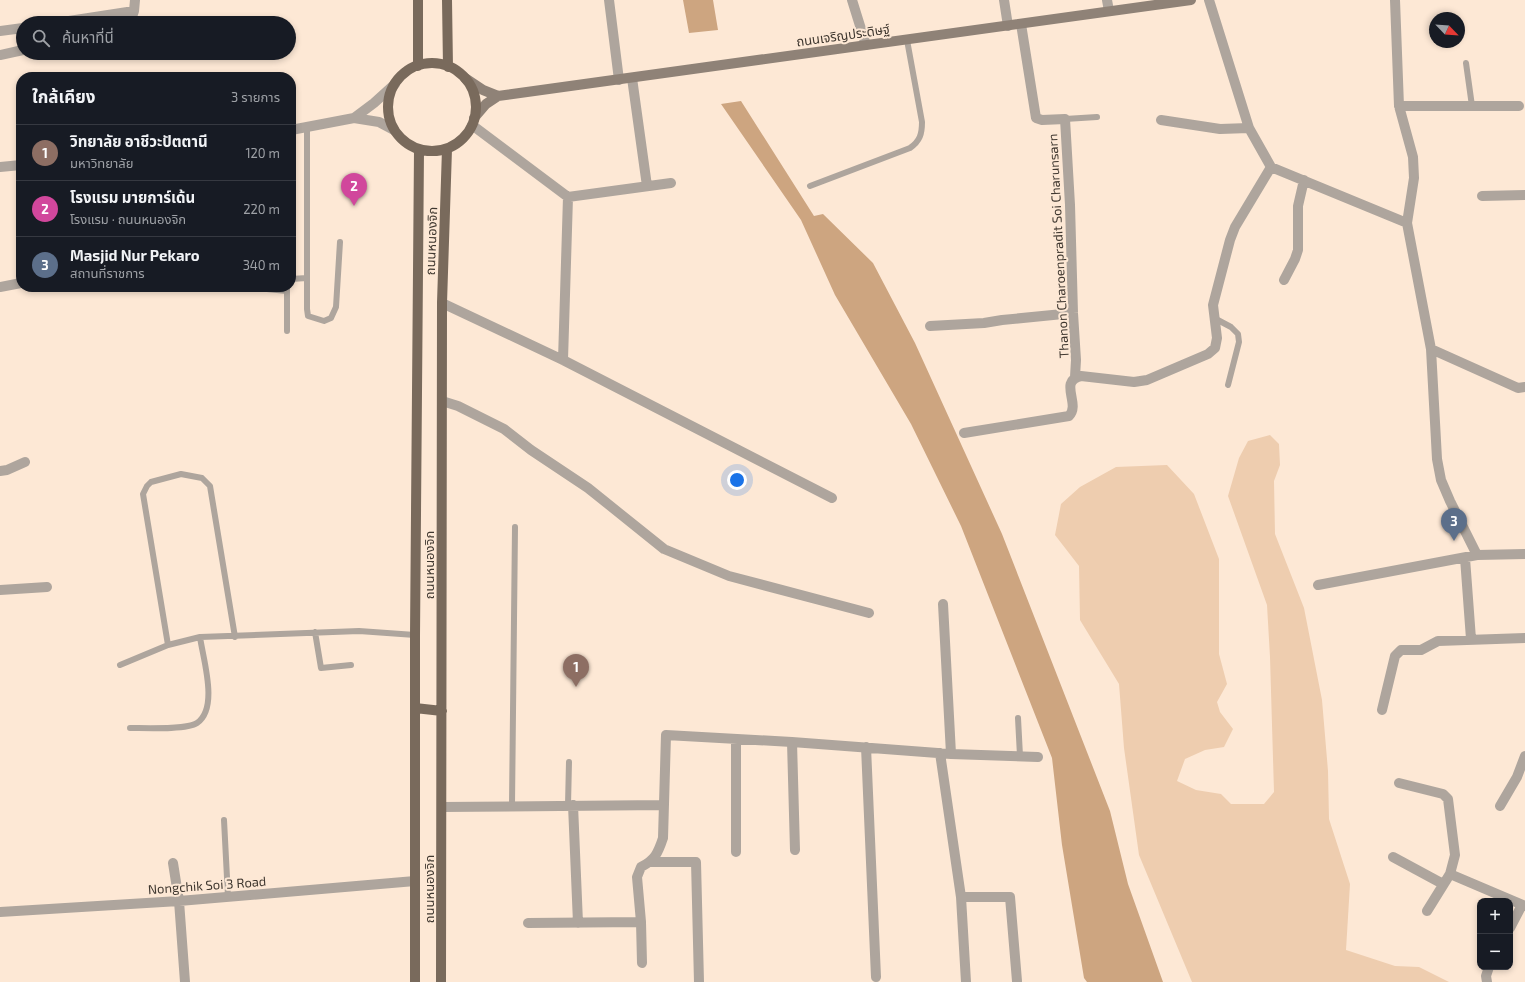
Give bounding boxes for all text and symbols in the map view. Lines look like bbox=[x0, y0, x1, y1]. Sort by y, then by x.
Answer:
north arrow bbox=[1429, 12, 1465, 48]
search box bbox=[16, 16, 296, 60]
street label: ถนนเจริญประดิษฐ์ bbox=[795, 20, 891, 49]
icon: search bbox=[30, 27, 52, 49]
text: ค้นหาที่นี่ bbox=[62, 28, 114, 46]
text: ใกล้เคียง bbox=[32, 86, 95, 106]
text: 3 รายการ bbox=[231, 89, 280, 105]
text: วิทยาลัย อาชีวะปัตตานี bbox=[70, 132, 208, 150]
street label: Thanon Charoenpradit Soi Charunsarn bbox=[1044, 133, 1072, 359]
text: 1 bbox=[42, 145, 48, 161]
text: 120 m bbox=[245, 145, 280, 161]
text: มหาวิทยาลัย bbox=[70, 155, 133, 171]
pin: 2 bbox=[341, 173, 367, 206]
text: โรงแรม มายการ์เด้น bbox=[70, 188, 195, 206]
text: 2 bbox=[41, 201, 49, 217]
text: 220 m bbox=[243, 201, 280, 217]
street label: ถนนหนองจิก bbox=[422, 206, 440, 276]
text: โรงแรม · ถนนหนองจิก bbox=[70, 211, 186, 227]
text: Masjid Nur Pekaro bbox=[70, 246, 200, 264]
text: 3 bbox=[41, 257, 49, 273]
text: 340 m bbox=[243, 257, 280, 273]
text: สถานที่ราชการ bbox=[70, 265, 145, 281]
your location bbox=[727, 470, 747, 490]
pin: 3 bbox=[1441, 508, 1467, 541]
street label: ถนนหนองจิก bbox=[421, 531, 437, 599]
pin: 1 bbox=[563, 654, 589, 687]
street label: ถนนหนองจิก bbox=[421, 855, 437, 923]
street label: Nongchik Soi 3 Road bbox=[147, 873, 267, 897]
map controls bbox=[1477, 898, 1513, 970]
button: + bbox=[1477, 898, 1513, 934]
button: − bbox=[1477, 934, 1513, 970]

